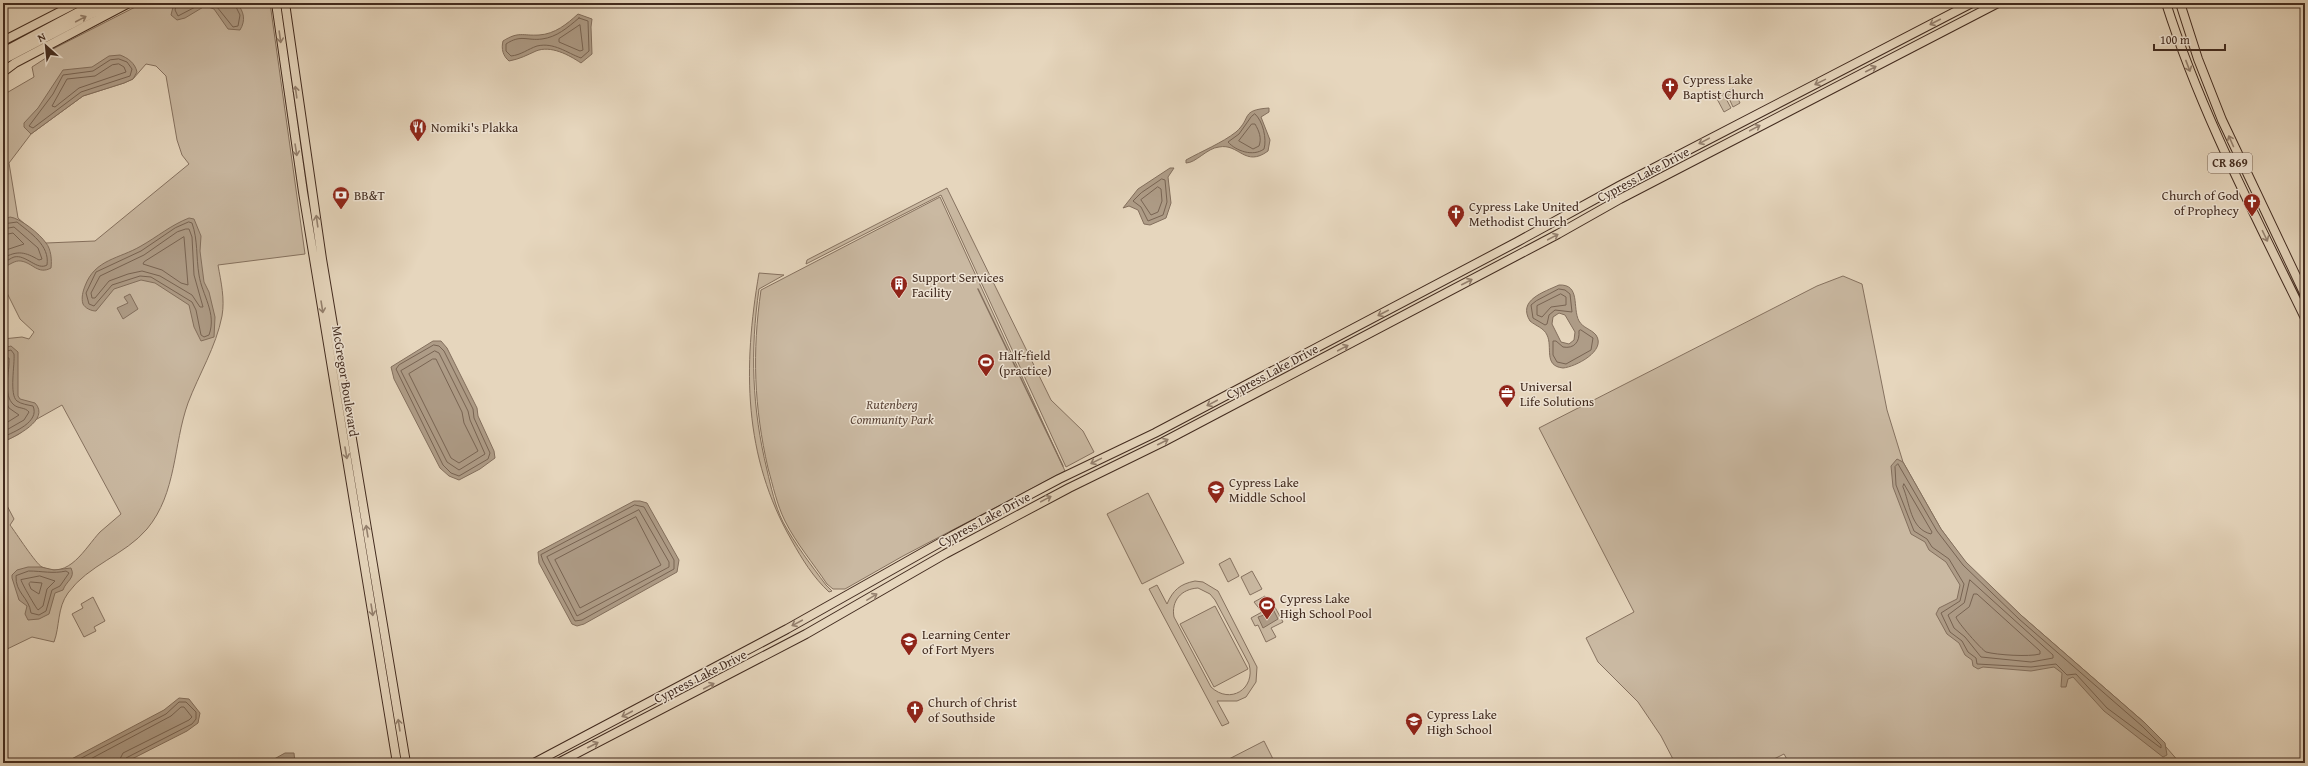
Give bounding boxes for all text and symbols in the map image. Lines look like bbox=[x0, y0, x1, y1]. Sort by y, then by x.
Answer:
one-way arrow bbox=[75, 15, 87, 22]
one-way arrow bbox=[1930, 19, 1942, 26]
north arrow bbox=[26, 26, 66, 66]
scale bar bbox=[2154, 26, 2225, 52]
text: N bbox=[35, 28, 49, 46]
one-way arrow bbox=[276, 30, 284, 43]
text: 100 m bbox=[2160, 31, 2190, 48]
one-way arrow bbox=[2185, 60, 2193, 72]
one-way arrow bbox=[1864, 65, 1876, 72]
place label: Cypress Lake Baptist Church bbox=[1683, 70, 1765, 104]
church icon: Cypress Lake Baptist Church bbox=[1660, 76, 1680, 101]
one-way arrow bbox=[1814, 79, 1826, 86]
one-way arrow bbox=[292, 86, 300, 99]
restaurant icon: Nomiki's Plakka bbox=[408, 117, 428, 142]
place label: Nomiki's Plakka bbox=[431, 118, 519, 137]
one-way arrow bbox=[1749, 124, 1761, 132]
one-way arrow bbox=[2227, 135, 2234, 147]
one-way arrow bbox=[1698, 138, 1710, 145]
street label: Cypress Lake Drive bbox=[1594, 142, 1693, 207]
one-way arrow bbox=[292, 144, 300, 157]
road number: CR 869 bbox=[2208, 153, 2252, 173]
bank icon: BB&T bbox=[331, 185, 351, 210]
place label: BB&T bbox=[354, 186, 386, 205]
place label: Church of God of Prophecy bbox=[2162, 186, 2240, 220]
church icon: Church of God of Prophecy bbox=[2242, 192, 2262, 217]
place label: Cypress Lake United Methodist Church bbox=[1469, 197, 1579, 231]
church icon: Cypress Lake United Methodist Church bbox=[1446, 203, 1466, 228]
one-way arrow bbox=[313, 215, 321, 228]
one-way arrow bbox=[2262, 229, 2269, 241]
one-way arrow bbox=[1547, 233, 1559, 240]
place label: Support Services Facility bbox=[912, 268, 1004, 302]
building icon: Support Services Facility bbox=[889, 274, 909, 299]
one-way arrow bbox=[1461, 278, 1473, 285]
one-way arrow bbox=[318, 301, 326, 314]
one-way arrow bbox=[1377, 310, 1389, 317]
street label: McGregor Boulevard bbox=[327, 324, 364, 438]
street label: Cypress Lake Drive bbox=[1223, 339, 1322, 404]
one-way arrow bbox=[1336, 343, 1348, 351]
place label: Half-field (practice) bbox=[999, 346, 1052, 380]
sports icon: Half-field (practice) bbox=[976, 352, 996, 377]
place label: Universal Life Solutions bbox=[1520, 377, 1594, 411]
office icon: Universal Life Solutions bbox=[1497, 383, 1517, 408]
park label: Rutenberg Community Park bbox=[850, 395, 934, 429]
one-way arrow bbox=[1206, 400, 1218, 407]
one-way arrow bbox=[1157, 438, 1169, 445]
one-way arrow bbox=[342, 446, 350, 459]
one-way arrow bbox=[1090, 458, 1102, 465]
place label: Cypress Lake Middle School bbox=[1229, 473, 1306, 507]
school or university icon: Cypress Lake Middle School bbox=[1206, 479, 1226, 504]
street label: Cypress Lake Drive bbox=[935, 487, 1034, 552]
one-way arrow bbox=[1040, 495, 1052, 503]
one-way arrow bbox=[363, 525, 371, 538]
place label: Cypress Lake High School Pool bbox=[1280, 589, 1372, 623]
one-way arrow bbox=[866, 593, 877, 601]
sports icon: Cypress Lake High School Pool bbox=[1257, 595, 1277, 620]
one-way arrow bbox=[368, 603, 376, 616]
one-way arrow bbox=[791, 620, 803, 628]
place label: Learning Center of Fort Myers bbox=[922, 625, 1011, 659]
school or university icon: Learning Center of Fort Myers bbox=[899, 631, 919, 656]
street label: Cypress Lake Drive bbox=[650, 645, 750, 708]
one-way arrow bbox=[703, 682, 715, 689]
place label: Church of Christ of Southside bbox=[928, 693, 1017, 727]
church icon: Church of Christ of Southside bbox=[905, 699, 925, 724]
place label: Cypress Lake High School bbox=[1427, 705, 1497, 739]
one-way arrow bbox=[621, 711, 633, 718]
school or university icon: Cypress Lake High School bbox=[1404, 711, 1424, 736]
one-way arrow bbox=[395, 718, 403, 731]
one-way arrow bbox=[587, 741, 599, 748]

